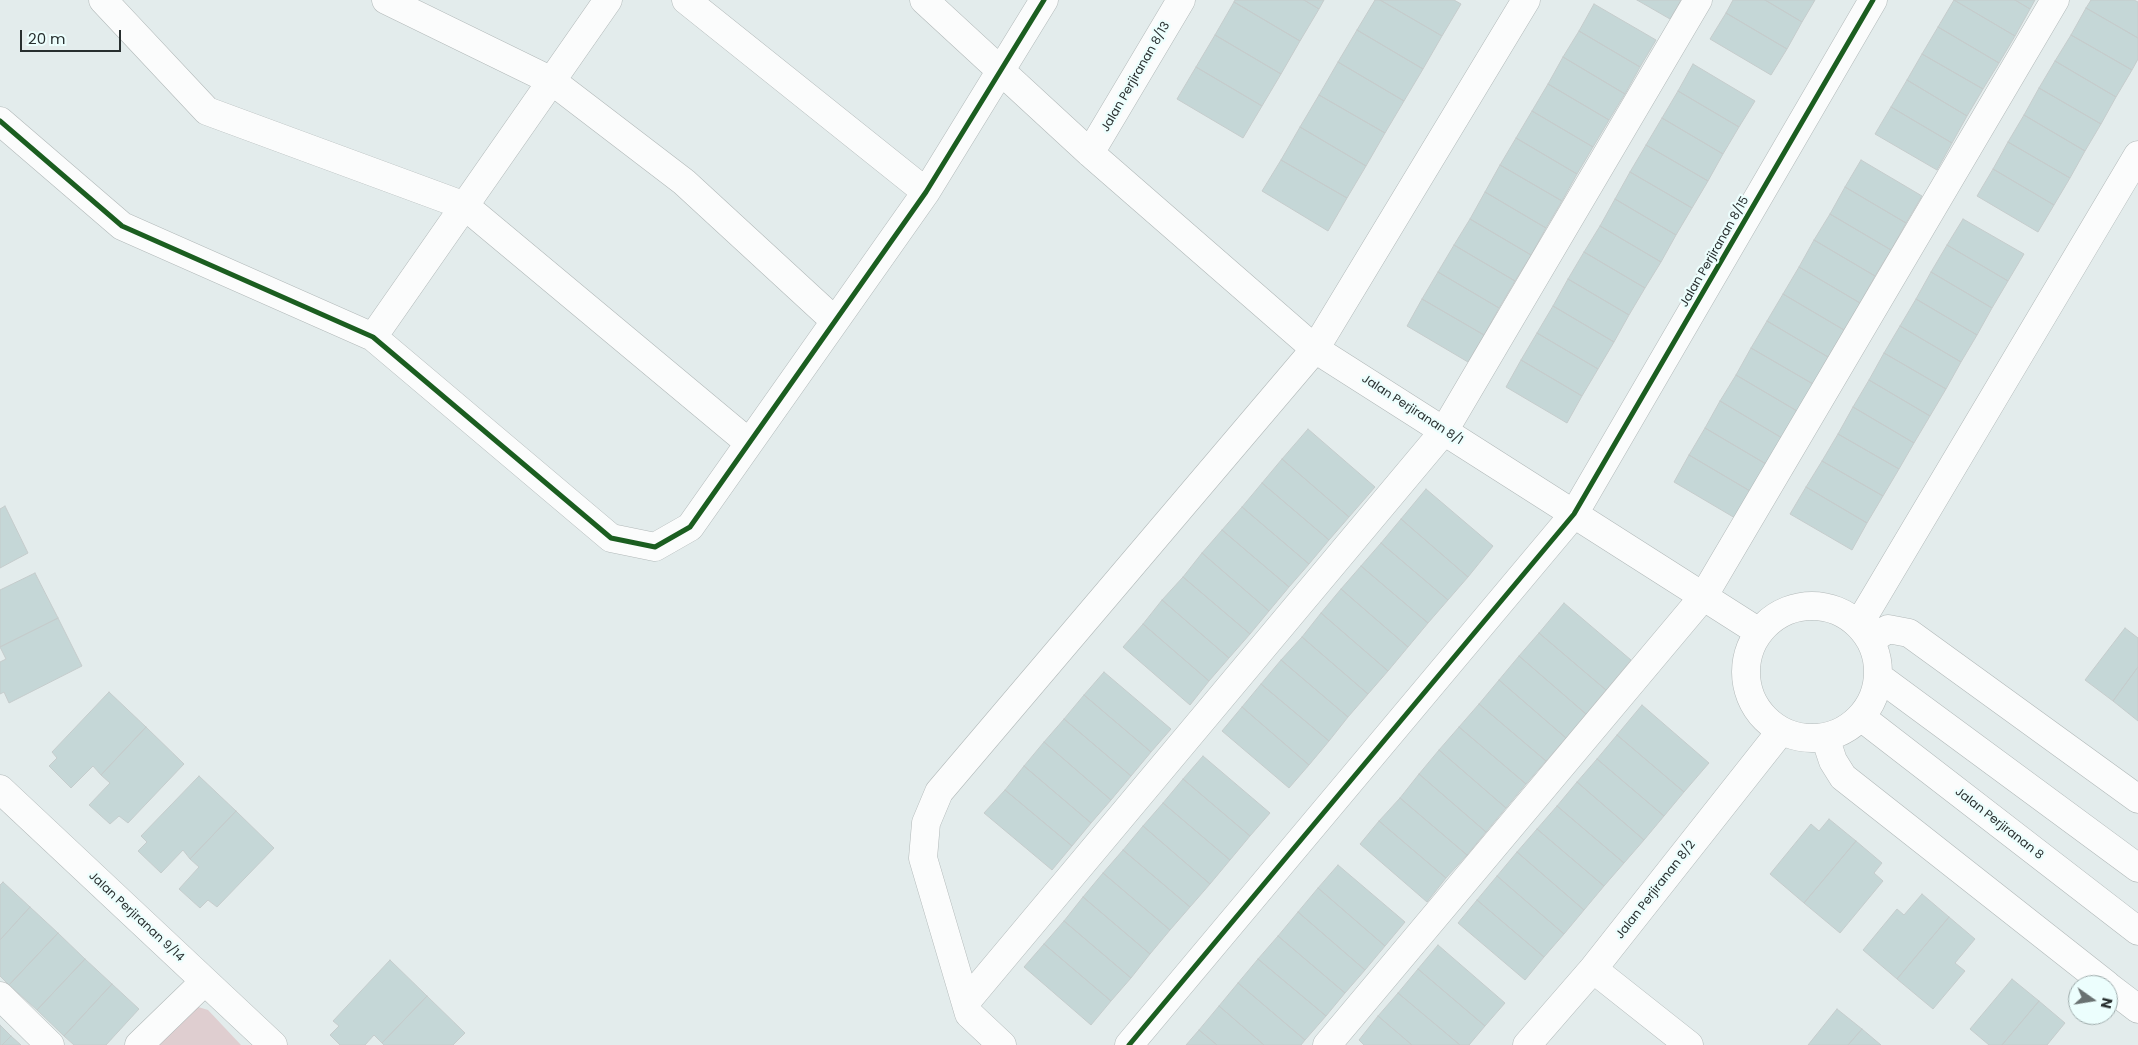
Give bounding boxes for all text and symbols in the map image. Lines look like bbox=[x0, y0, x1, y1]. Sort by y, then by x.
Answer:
street label: Jalan Perjiranan 8/13 bbox=[1099, 19, 1173, 135]
scale bar bbox=[22, 20, 124, 52]
text: 20 m bbox=[28, 28, 66, 49]
street label: Jalan Perjiranan 8/15 bbox=[1677, 194, 1753, 310]
street label: Jalan Perjiranan 8/1 bbox=[1359, 372, 1465, 448]
street label: Jalan Perjiranan 8 bbox=[1952, 785, 2046, 863]
street label: Jalan Perjiranan 8/2 bbox=[1613, 838, 1699, 942]
street label: Jalan Perjiranan 9/14 bbox=[85, 869, 187, 965]
north arrow bbox=[2068, 975, 2118, 1025]
text: N bbox=[2096, 996, 2118, 1011]

